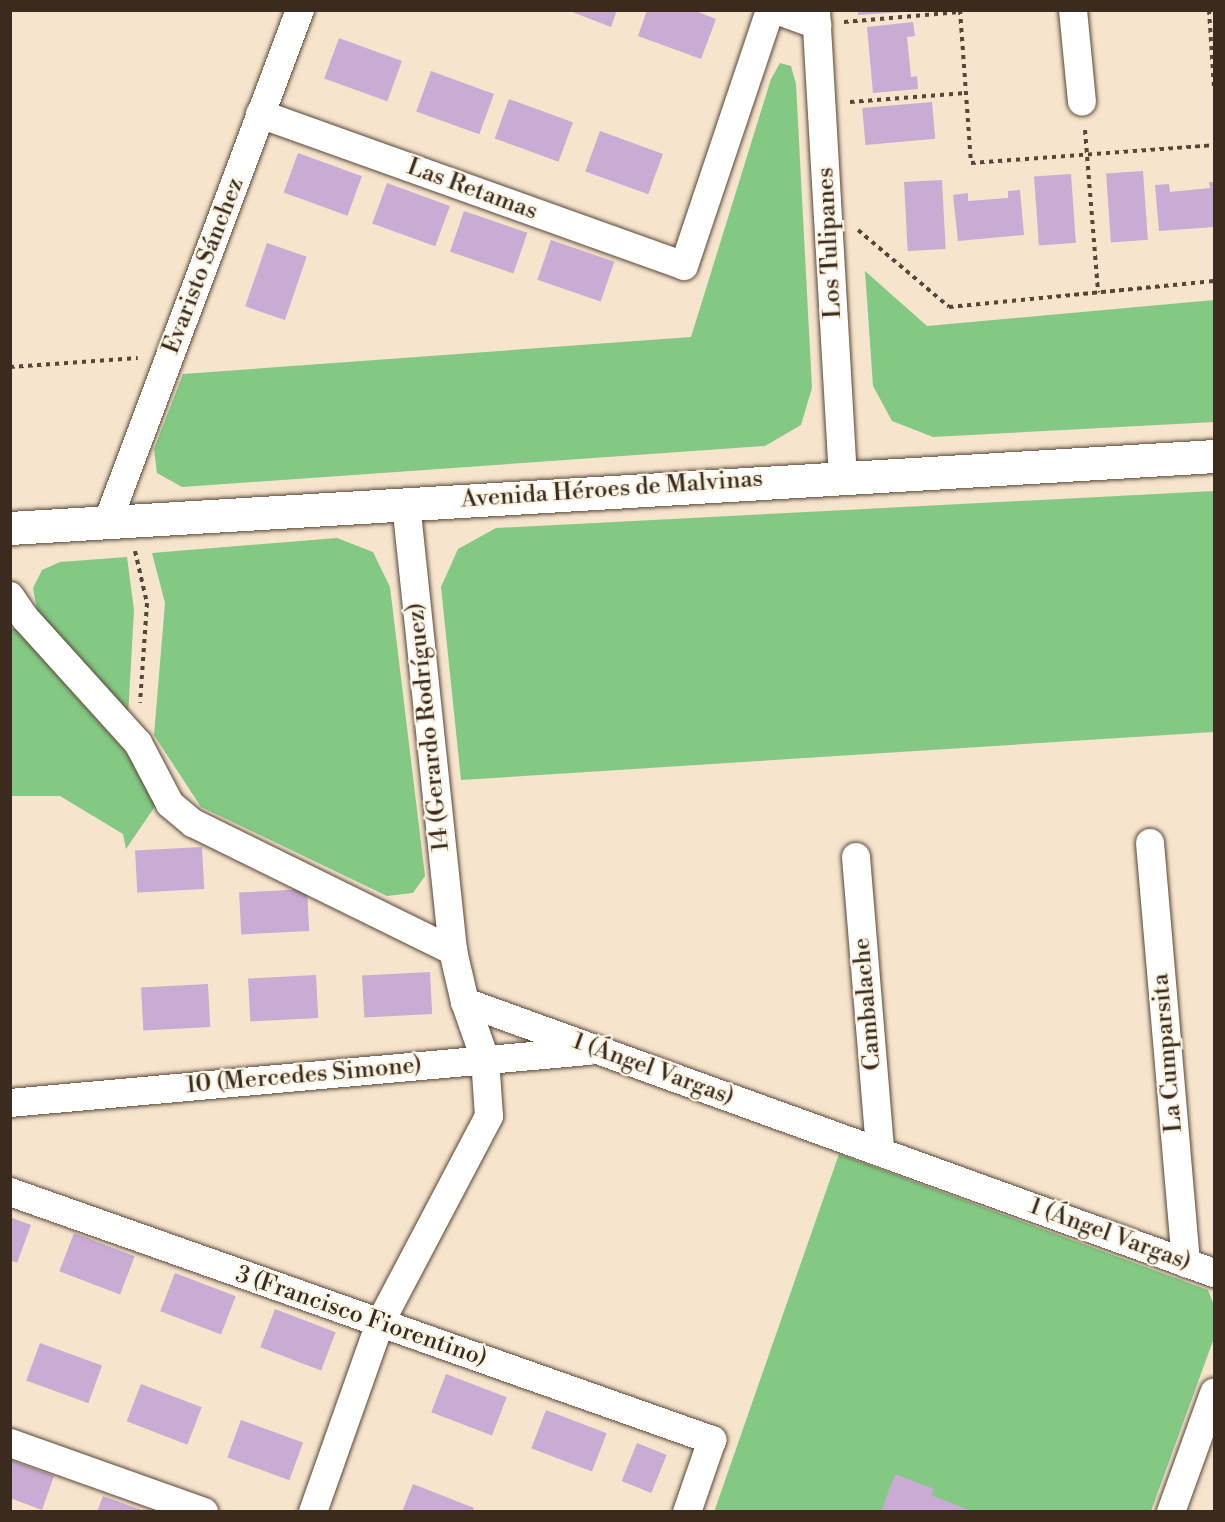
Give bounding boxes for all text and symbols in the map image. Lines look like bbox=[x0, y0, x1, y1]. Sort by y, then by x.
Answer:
street label: Las Retamas bbox=[403, 153, 541, 227]
street label: Los Tulipanes bbox=[812, 167, 848, 319]
street label: Evaristo Sánchez bbox=[157, 174, 251, 358]
street label: Avenida Héroes de Malvinas bbox=[460, 465, 764, 515]
street label: 14 (Gerardo Rodríguez) bbox=[402, 601, 456, 853]
street label: Cambalache bbox=[848, 936, 888, 1072]
street label: La Cumparsita bbox=[1147, 972, 1189, 1134]
street label: 1 (Ángel Vargas) bbox=[568, 1027, 738, 1113]
street label: 10 (Mercedes Simone) bbox=[185, 1051, 423, 1101]
street label: 1 (Ángel Vargas) bbox=[1025, 1192, 1195, 1278]
street label: 3 (Francisco Fiorentino) bbox=[231, 1260, 491, 1374]

